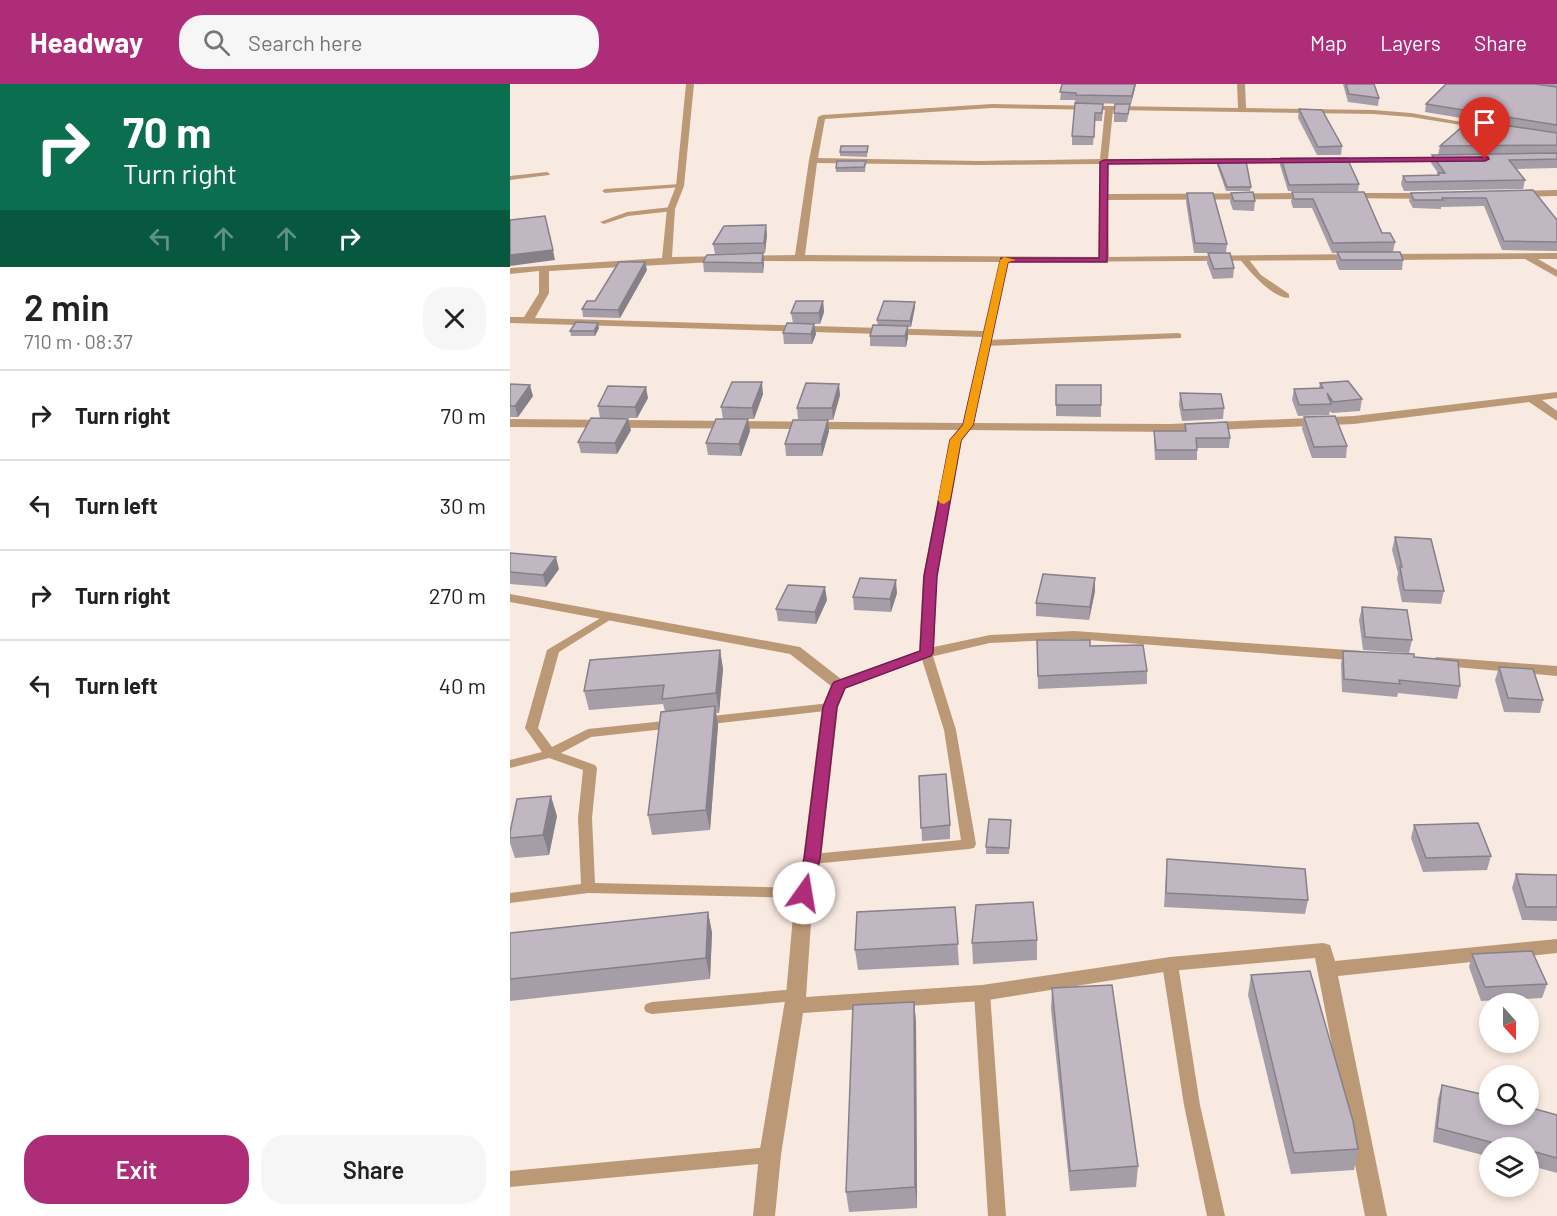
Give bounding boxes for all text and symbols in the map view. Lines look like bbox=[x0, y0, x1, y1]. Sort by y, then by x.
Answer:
search box bbox=[179, 15, 599, 69]
text: Headway bbox=[30, 25, 143, 59]
icon: search bbox=[200, 26, 233, 59]
text: Search here bbox=[248, 29, 362, 55]
text: Map bbox=[1310, 30, 1347, 55]
text: Layers bbox=[1380, 30, 1441, 55]
text: Share bbox=[1474, 30, 1527, 55]
pin bbox=[1459, 97, 1510, 159]
text: 70 m bbox=[123, 106, 211, 156]
icon: arrive bbox=[1468, 106, 1501, 139]
icon: right bbox=[24, 108, 102, 186]
text: Turn right bbox=[123, 157, 237, 189]
icon: left bbox=[144, 222, 177, 255]
icon: ahead bbox=[207, 222, 240, 255]
icon: ahead bbox=[270, 222, 303, 255]
icon: right bbox=[333, 222, 366, 255]
text: 2 min bbox=[24, 285, 110, 328]
button: close bbox=[423, 287, 486, 350]
text: 710 m · 08:37 bbox=[24, 329, 133, 353]
icon: right bbox=[24, 399, 57, 432]
text: Turn right bbox=[75, 402, 170, 428]
text: 70 m bbox=[441, 402, 486, 428]
icon: left bbox=[24, 489, 57, 522]
text: Turn left bbox=[75, 492, 158, 518]
text: 30 m bbox=[440, 492, 486, 518]
icon: right bbox=[24, 579, 57, 612]
text: Turn right bbox=[75, 582, 170, 608]
text: 270 m bbox=[429, 582, 486, 608]
icon: left bbox=[24, 669, 57, 702]
text: Turn left bbox=[75, 672, 158, 698]
text: 40 m bbox=[439, 672, 486, 698]
position arrow bbox=[772, 861, 836, 925]
north arrow bbox=[1479, 993, 1539, 1053]
map controls bbox=[1479, 993, 1539, 1197]
button: search bbox=[1479, 1065, 1539, 1125]
button: Exit bbox=[24, 1135, 249, 1204]
button: Share bbox=[261, 1135, 486, 1204]
button: layers bbox=[1479, 1137, 1539, 1197]

